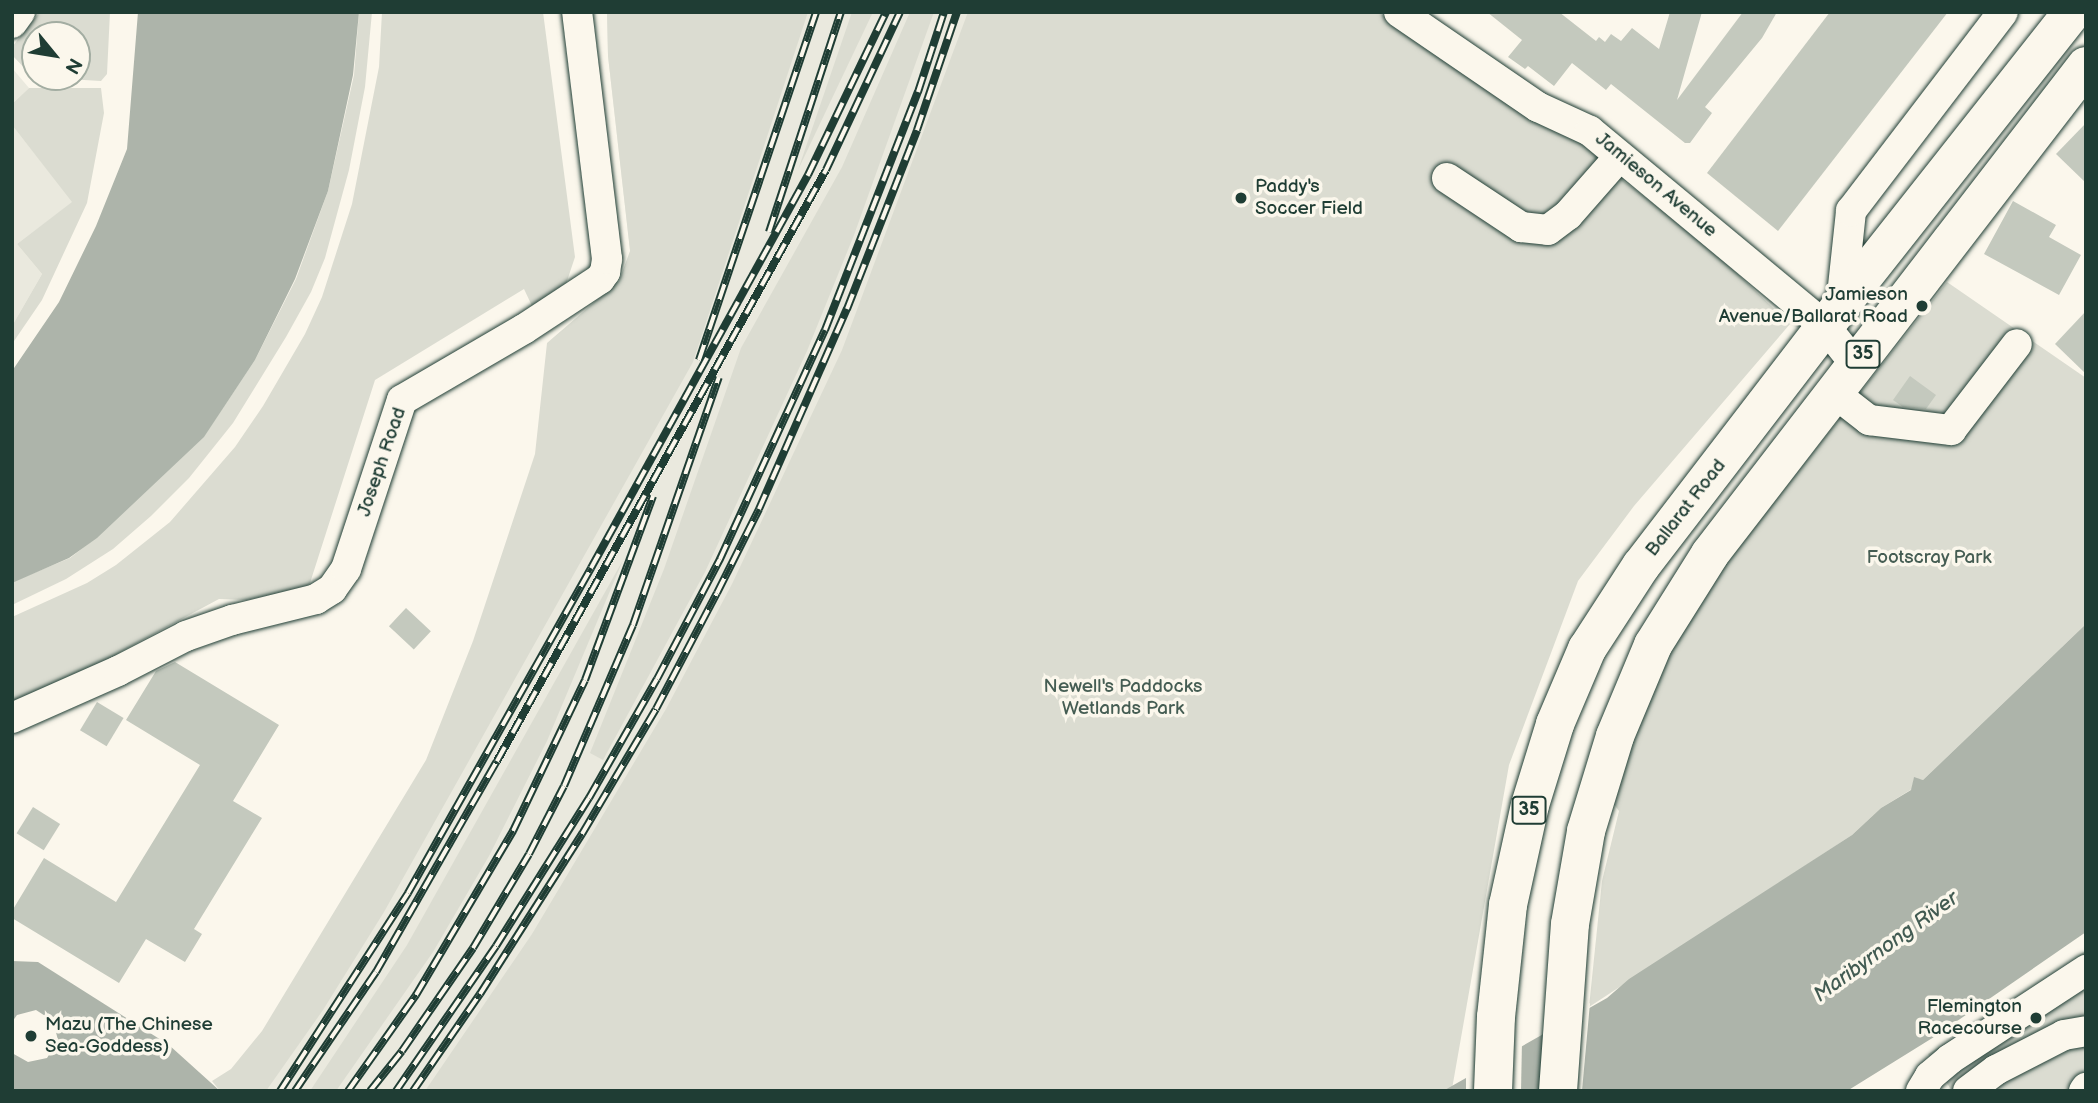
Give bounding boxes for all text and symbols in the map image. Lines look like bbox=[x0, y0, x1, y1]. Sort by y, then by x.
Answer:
north arrow bbox=[21, 21, 91, 91]
text: N bbox=[59, 54, 86, 78]
street label: Jamieson Avenue bbox=[1591, 128, 1721, 242]
place label: Paddy's Soccer Field bbox=[1255, 176, 1363, 220]
marker: Paddy's Soccer Field bbox=[1233, 190, 1249, 206]
place label: Jamieson Avenue/Ballarat Road bbox=[1719, 284, 1908, 328]
marker: Jamieson Avenue/Ballarat Road bbox=[1914, 298, 1930, 314]
road number: 35 bbox=[1846, 340, 1881, 368]
street label: Joseph Road bbox=[353, 405, 411, 519]
street label: Ballarat Road bbox=[1641, 455, 1731, 561]
park label: Footscray Park bbox=[1866, 547, 1992, 569]
park label: Newell's Paddocks Wetlands Park bbox=[1044, 676, 1202, 720]
road number: 35 bbox=[1512, 796, 1546, 824]
water label: Maribyrnong River bbox=[1809, 886, 1963, 1008]
place label: Flemington Racecourse bbox=[1918, 996, 2022, 1040]
marker: Flemington Racecourse bbox=[2028, 1010, 2044, 1026]
place label: Mazu (The Chinese Sea-Goddess) bbox=[45, 1014, 213, 1058]
marker: Mazu (The Chinese Sea-Goddess) bbox=[23, 1028, 39, 1044]

